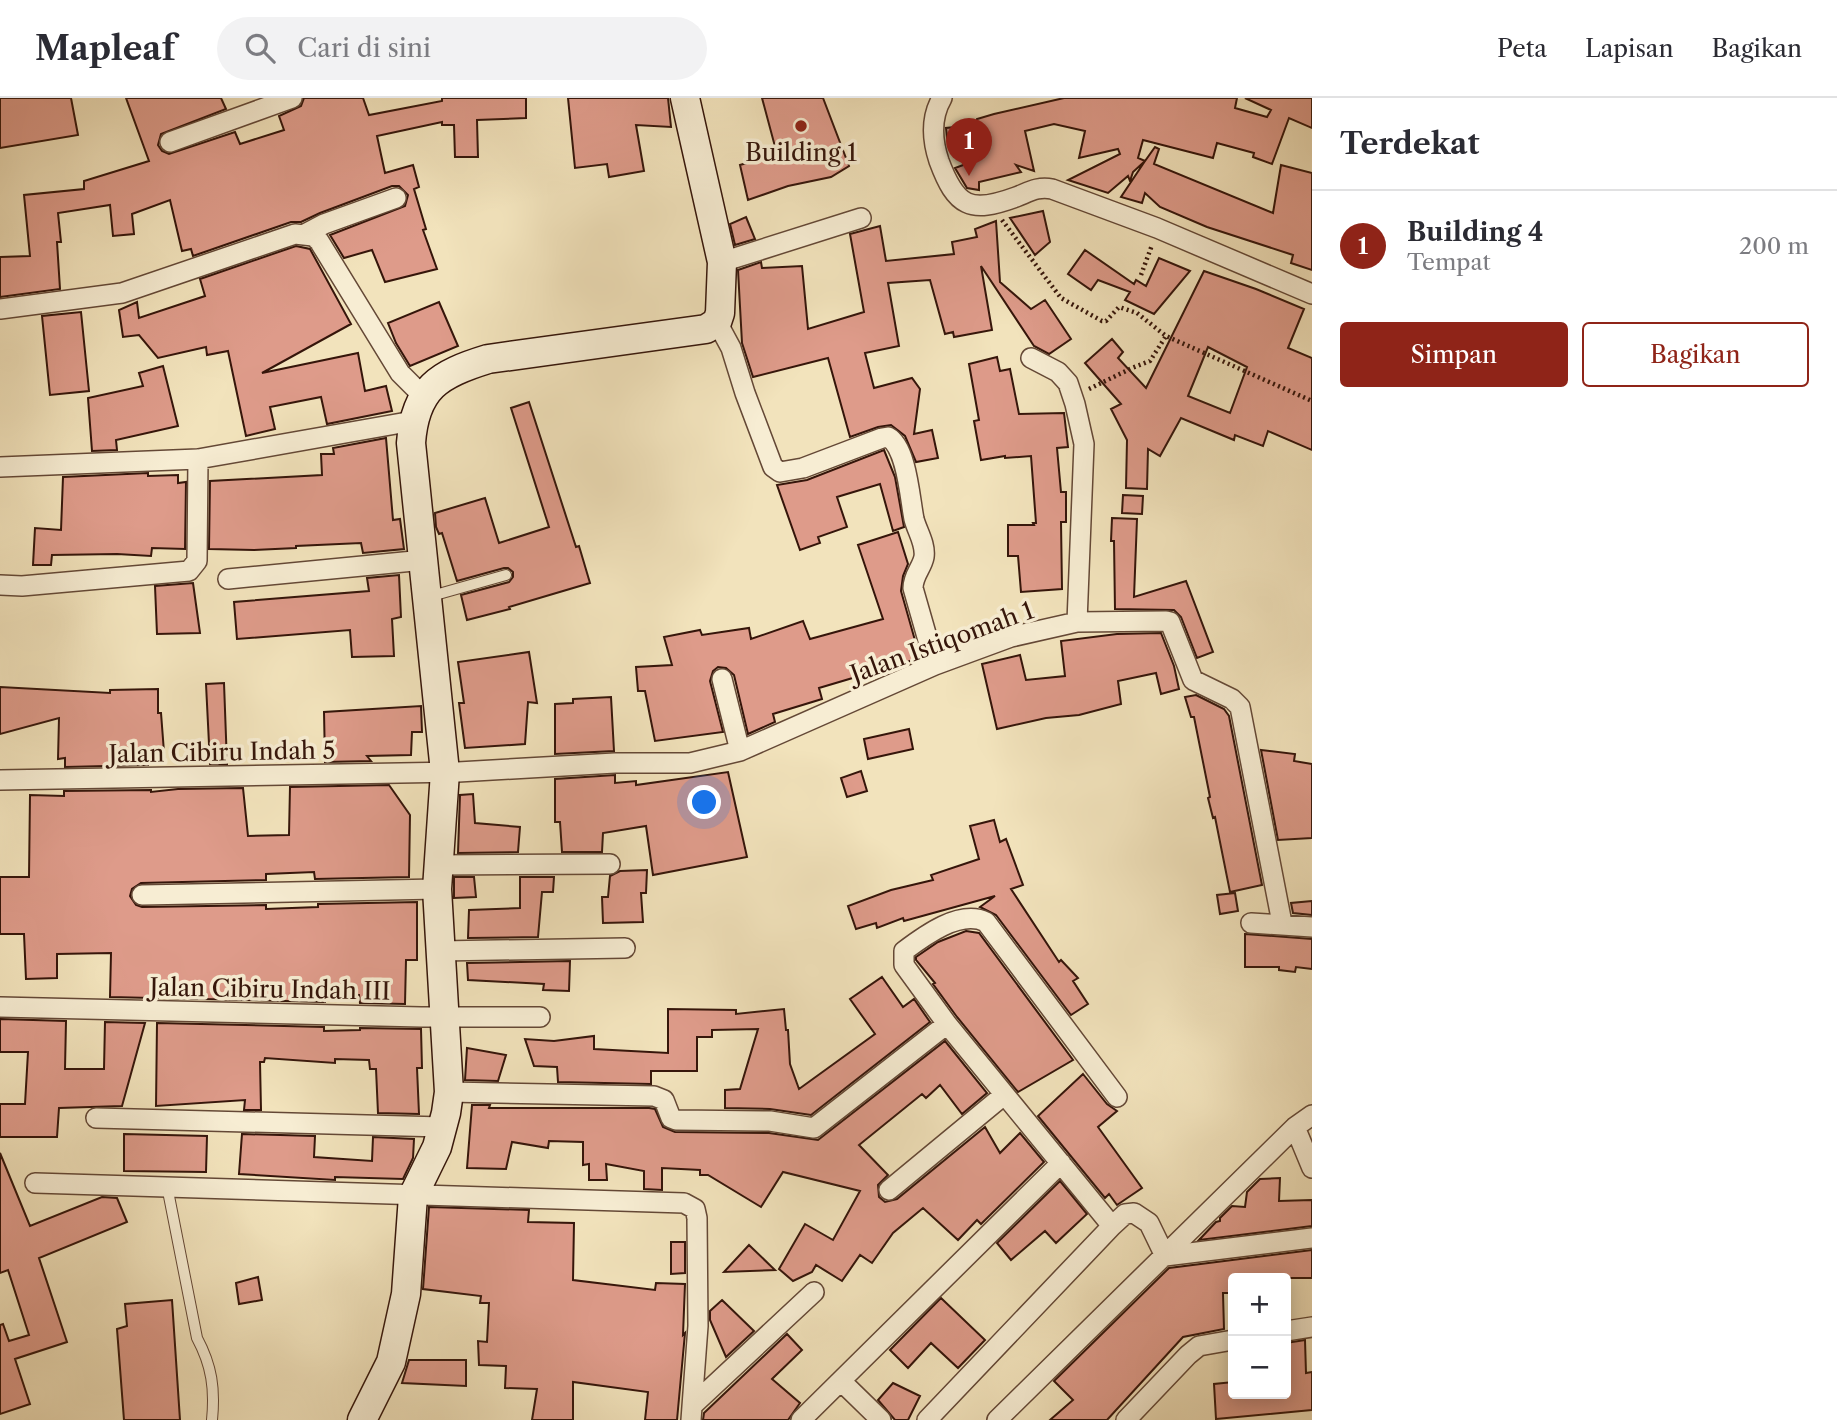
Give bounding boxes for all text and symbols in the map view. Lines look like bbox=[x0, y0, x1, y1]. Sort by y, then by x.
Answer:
search box bbox=[217, 17, 707, 80]
text: Mapleaf bbox=[35, 28, 175, 69]
icon: search bbox=[241, 29, 279, 67]
text: Cari di sini bbox=[297, 32, 431, 64]
text: Peta bbox=[1497, 34, 1547, 63]
text: Lapisan bbox=[1585, 34, 1674, 63]
text: Bagikan bbox=[1712, 34, 1802, 63]
marker: Building 1 bbox=[793, 118, 809, 134]
pin: 1 bbox=[946, 118, 992, 176]
text: Terdekat bbox=[1340, 125, 1480, 162]
place label: Building 1 bbox=[745, 138, 857, 167]
text: Building 4 bbox=[1407, 216, 1543, 248]
text: 1 bbox=[1358, 232, 1368, 260]
text: 200 m bbox=[1739, 232, 1809, 260]
text: Tempat bbox=[1407, 248, 1491, 276]
button: Simpan bbox=[1340, 322, 1568, 387]
button: Bagikan bbox=[1582, 322, 1809, 387]
street label: Jalan Istiqomah 1 bbox=[843, 595, 1038, 690]
street label: Jalan Cibiru Indah 5 bbox=[104, 736, 336, 769]
your location bbox=[687, 785, 721, 819]
street label: Jalan Cibiru Indah III bbox=[145, 972, 391, 1006]
map controls bbox=[1228, 1273, 1291, 1399]
button: + bbox=[1228, 1273, 1291, 1336]
button: − bbox=[1228, 1336, 1291, 1399]

